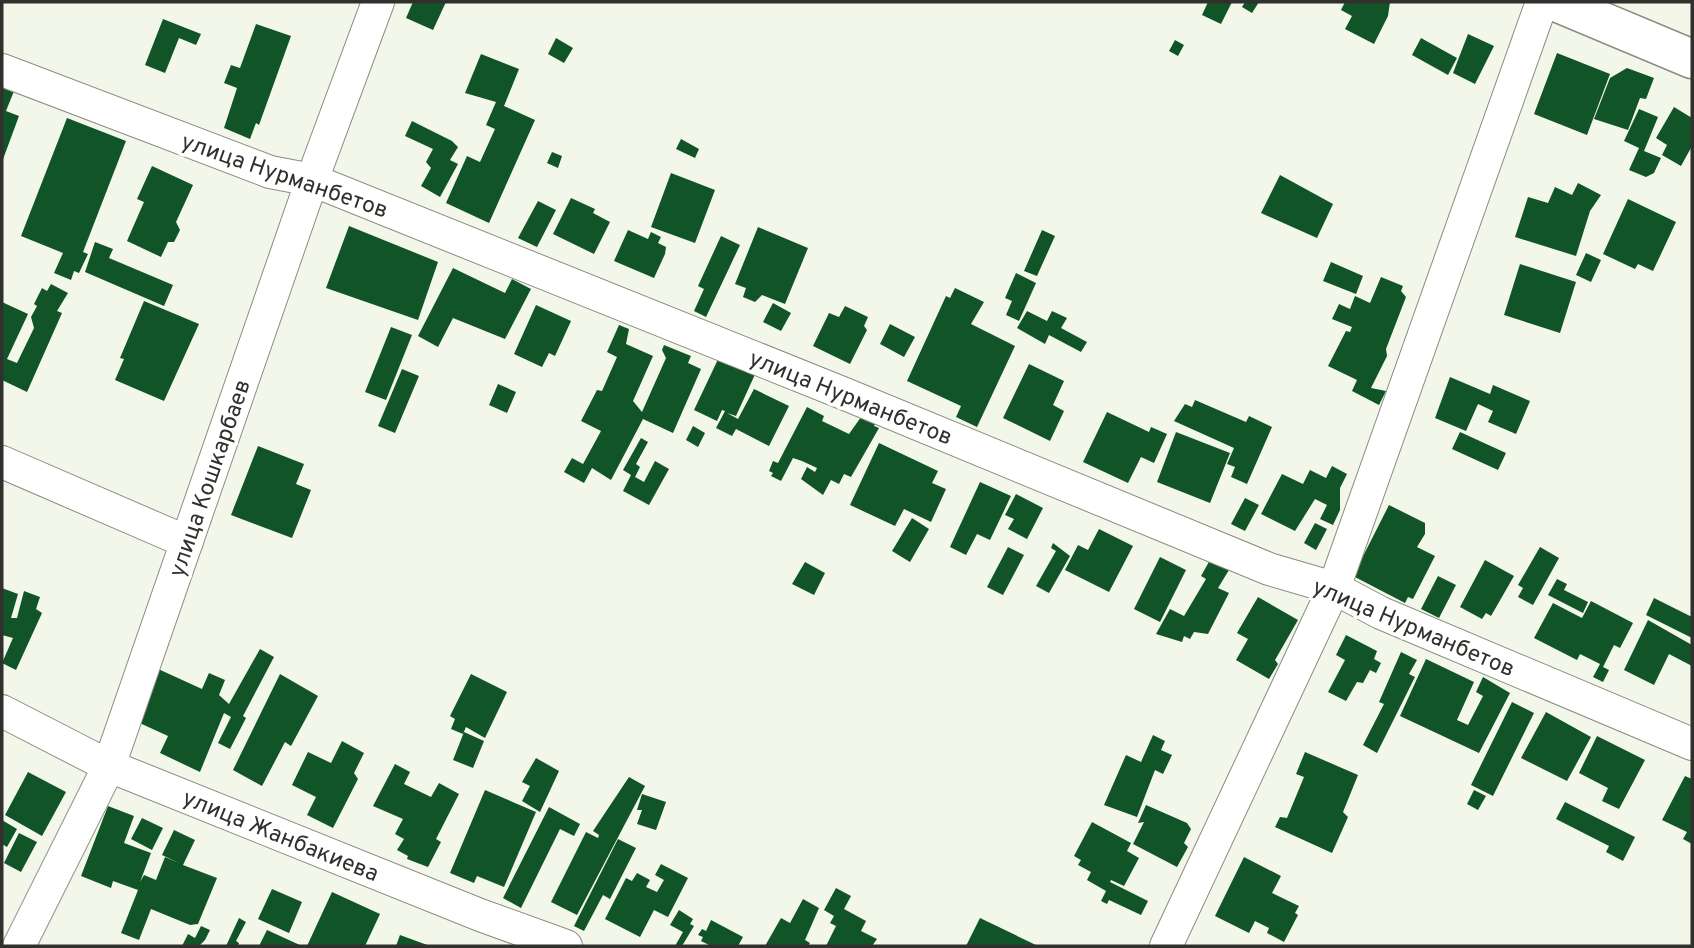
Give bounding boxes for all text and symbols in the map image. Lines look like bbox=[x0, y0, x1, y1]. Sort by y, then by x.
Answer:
street label: улица Нурманбетов bbox=[177, 128, 391, 226]
street label: улица Нурманбетов bbox=[744, 345, 956, 453]
street label: улица Кошкарбаев bbox=[164, 376, 259, 581]
street label: улица Нурманбетов bbox=[1308, 574, 1519, 685]
street label: улица Жанбакиева bbox=[178, 785, 383, 890]

